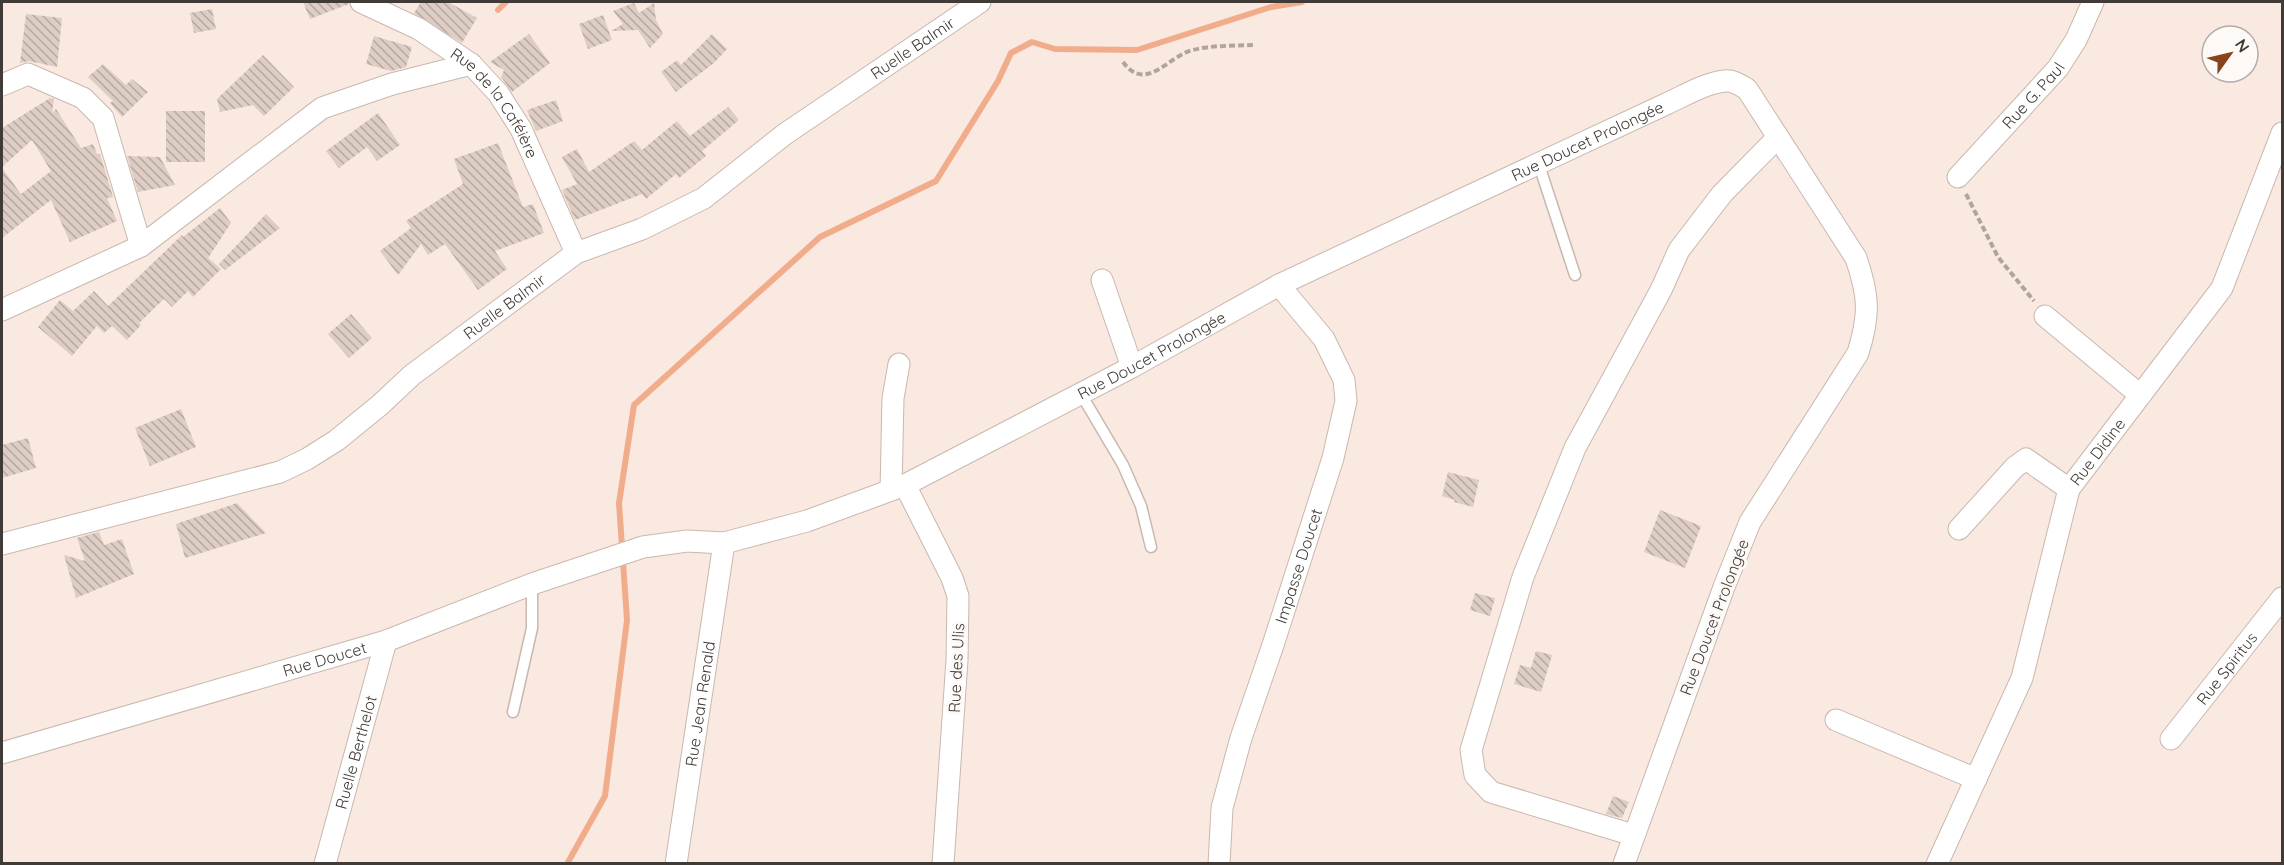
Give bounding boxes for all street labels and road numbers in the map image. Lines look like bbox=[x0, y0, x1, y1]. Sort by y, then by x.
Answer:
street label: Ruelle Balmir bbox=[866, 12, 958, 83]
street label: Rue de la Caféière bbox=[447, 43, 543, 161]
street label: Rue G. Paul bbox=[1998, 59, 2069, 133]
street label: Rue Doucet Prolongée bbox=[1508, 97, 1667, 185]
street label: Ruelle Balmir bbox=[459, 269, 549, 343]
street label: Rue Doucet Prolongée bbox=[1074, 307, 1229, 404]
street label: Rue Didine bbox=[2065, 414, 2129, 489]
street label: Impasse Doucet bbox=[1271, 506, 1326, 626]
street label: Rue Doucet Prolongée bbox=[1675, 536, 1753, 698]
street label: Rue des Ulis bbox=[944, 623, 968, 713]
street label: Rue Spiritus bbox=[2192, 628, 2261, 709]
street label: Rue Doucet bbox=[280, 637, 369, 681]
street label: Rue Jean Renald bbox=[681, 640, 719, 768]
street label: Ruelle Berthelot bbox=[330, 693, 381, 811]

